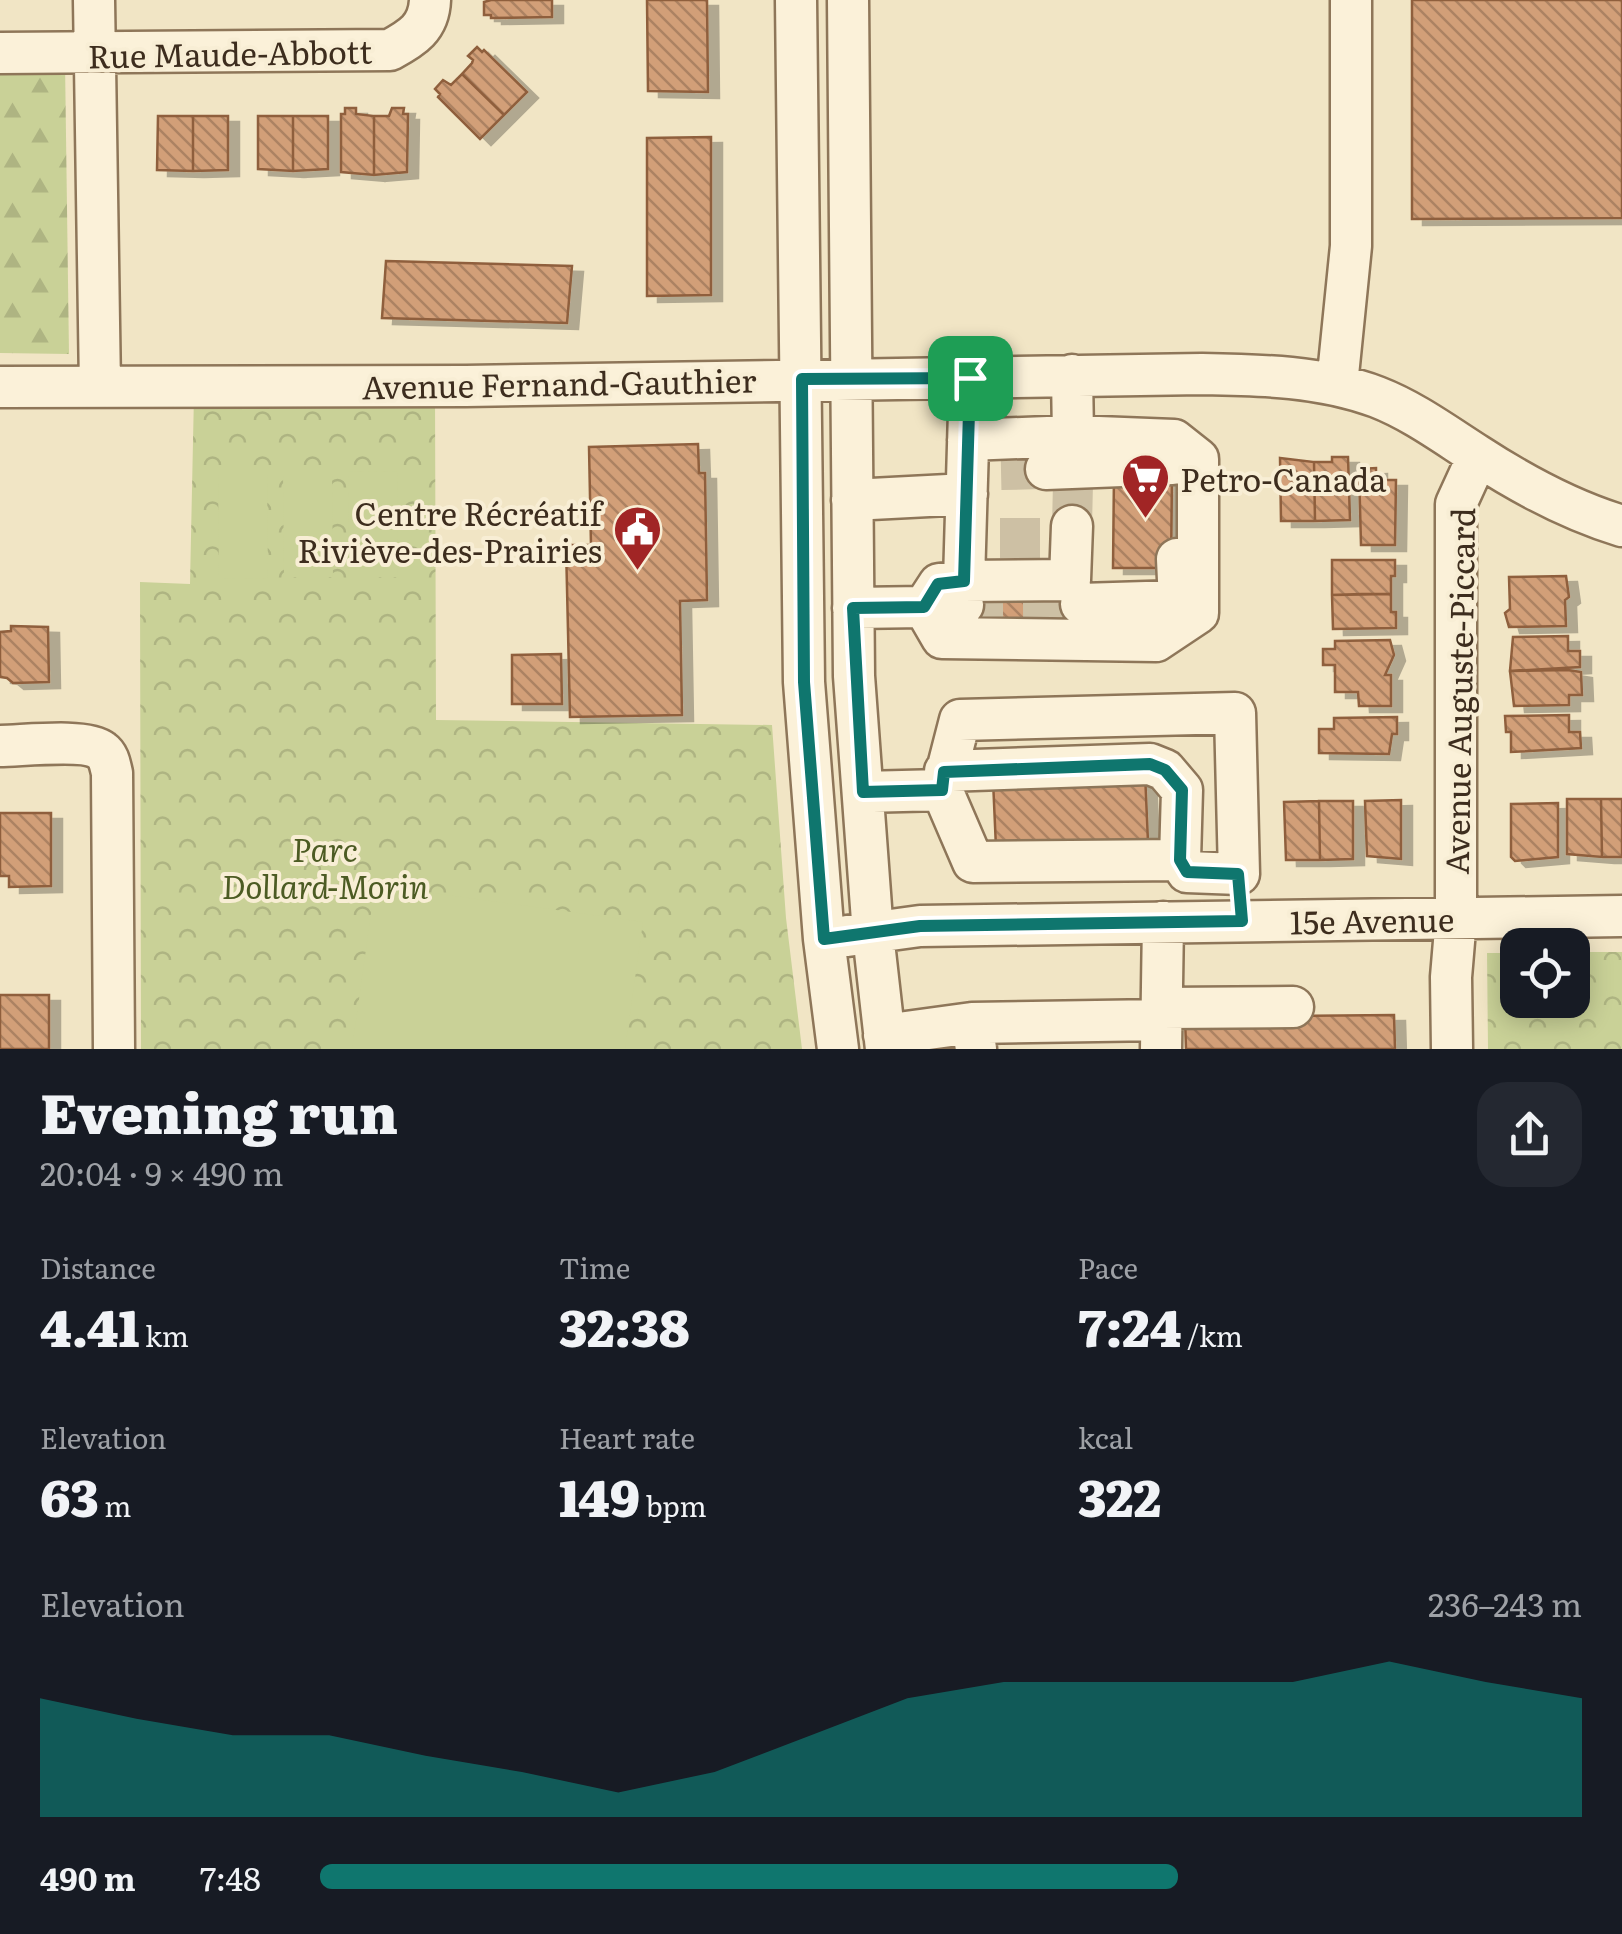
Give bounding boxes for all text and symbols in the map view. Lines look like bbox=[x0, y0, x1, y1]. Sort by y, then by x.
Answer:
street label: Rue Maude-Abbott bbox=[87, 26, 373, 78]
pin bbox=[928, 336, 1013, 421]
icon: arrive bbox=[943, 351, 998, 406]
street label: Avenue Fernand-Gauthier bbox=[361, 355, 757, 409]
supermarket icon: Petro-Canada bbox=[1119, 452, 1171, 520]
place label: Petro-Canada bbox=[1180, 454, 1387, 502]
place label: Centre Récréatif Riviève-des-Prairies bbox=[297, 488, 605, 573]
public building icon: Centre Récréatif Riviève-des-Prairies bbox=[611, 504, 663, 572]
street label: Avenue Auguste-Piccard bbox=[1431, 507, 1485, 875]
park label: Parc Dollard-Morin bbox=[222, 824, 428, 909]
street label: 15e Avenue bbox=[1289, 894, 1455, 944]
map controls bbox=[1500, 928, 1590, 1018]
button: locate bbox=[1500, 928, 1590, 1018]
text: Evening run bbox=[40, 1069, 398, 1151]
button: share bbox=[1477, 1082, 1582, 1187]
text: 20:04 · 9 × 490 m bbox=[40, 1148, 283, 1196]
text: Distance bbox=[40, 1246, 156, 1288]
text: Time bbox=[559, 1246, 630, 1288]
text: Pace bbox=[1078, 1246, 1138, 1288]
text: 4.41 bbox=[40, 1288, 139, 1362]
text: 32:38 bbox=[559, 1288, 690, 1362]
text: 7:24 bbox=[1078, 1288, 1181, 1362]
text: km bbox=[139, 1314, 189, 1356]
text: /km bbox=[1181, 1314, 1243, 1356]
text: Elevation bbox=[40, 1416, 167, 1458]
text: Heart rate bbox=[559, 1416, 695, 1458]
text: kcal bbox=[1078, 1416, 1133, 1458]
text: 63 bbox=[40, 1458, 99, 1532]
text: 149 bbox=[559, 1458, 640, 1532]
text: 322 bbox=[1078, 1458, 1161, 1532]
text: m bbox=[99, 1484, 131, 1526]
text: bpm bbox=[640, 1484, 707, 1526]
text: Elevation bbox=[40, 1579, 185, 1627]
text: 236–243 m bbox=[1428, 1579, 1582, 1627]
text: 490 m bbox=[40, 1853, 136, 1901]
text: 7:48 bbox=[200, 1853, 261, 1901]

